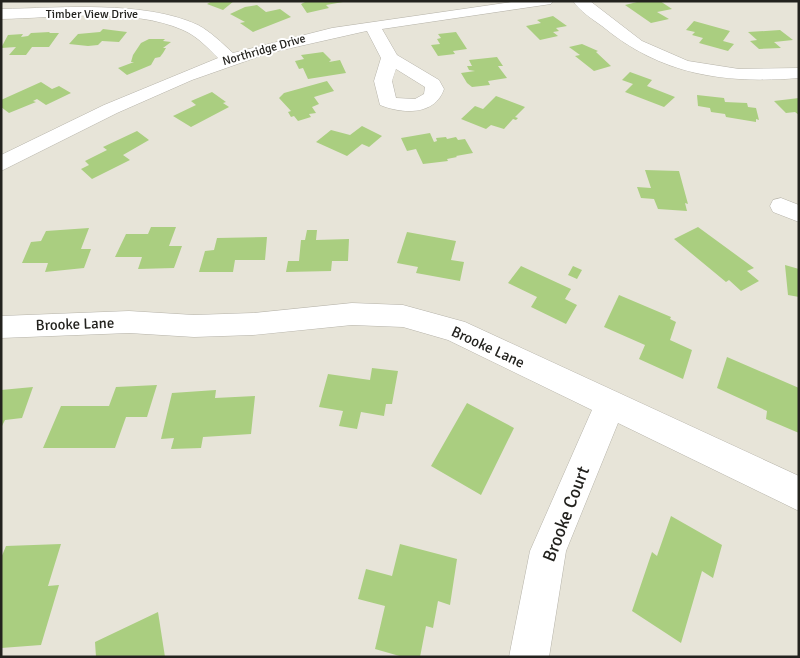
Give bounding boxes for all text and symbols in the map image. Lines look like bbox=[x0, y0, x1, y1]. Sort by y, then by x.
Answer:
street label: Timber View Drive bbox=[46, 7, 138, 22]
street label: Northridge Drive bbox=[221, 31, 307, 69]
street label: Brooke Lane bbox=[35, 314, 115, 334]
street label: Brooke Lane bbox=[449, 322, 527, 372]
street label: Brooke Court bbox=[538, 463, 594, 565]

